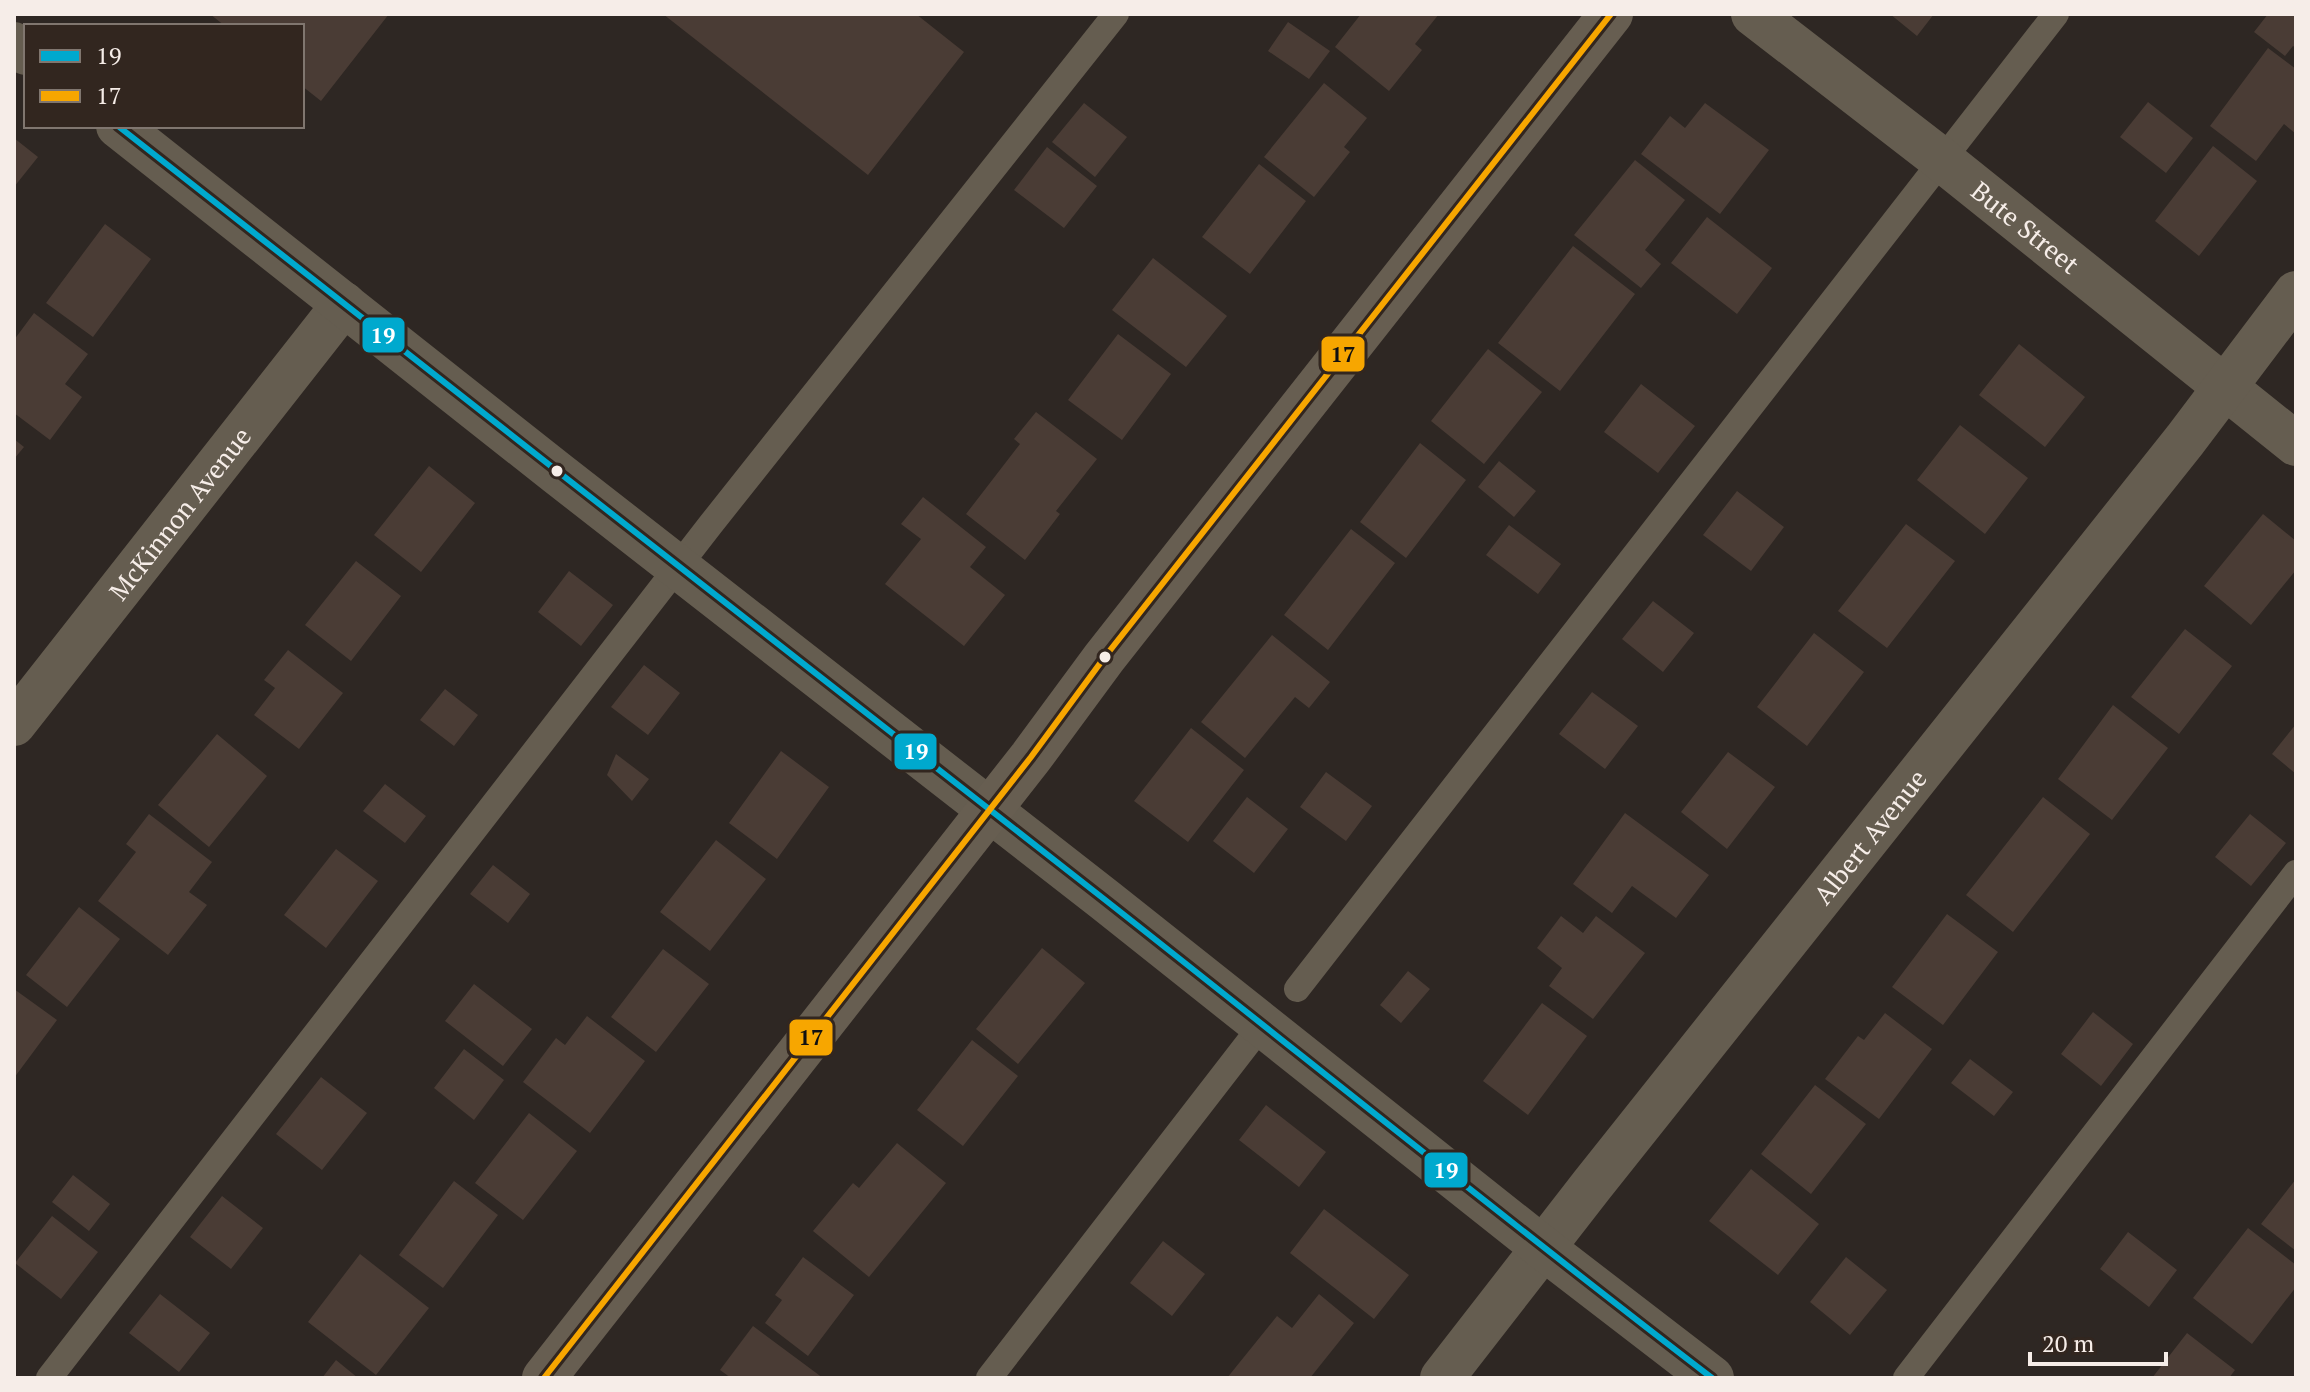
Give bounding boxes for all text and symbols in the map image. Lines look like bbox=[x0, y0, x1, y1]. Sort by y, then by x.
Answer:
legend bbox=[24, 24, 304, 128]
text: 19 bbox=[96, 39, 122, 71]
text: 17 bbox=[96, 79, 122, 111]
street label: Bute Street bbox=[1964, 173, 2087, 281]
line badge: 19 bbox=[361, 316, 406, 354]
text: 19 bbox=[371, 320, 395, 349]
line badge: 17 bbox=[1320, 335, 1366, 373]
text: 17 bbox=[1331, 339, 1355, 368]
street label: McKinnon Avenue bbox=[101, 420, 258, 607]
unlabelled marker bbox=[549, 463, 565, 479]
unlabelled marker bbox=[1097, 649, 1113, 665]
line badge: 19 bbox=[893, 732, 938, 771]
text: 19 bbox=[904, 736, 928, 765]
street label: Albert Avenue bbox=[1805, 762, 1934, 911]
line badge: 17 bbox=[788, 1018, 834, 1057]
text: 17 bbox=[799, 1022, 823, 1051]
line badge: 19 bbox=[1423, 1151, 1469, 1189]
text: 19 bbox=[1434, 1155, 1458, 1184]
scale bar bbox=[2030, 1316, 2166, 1366]
text: 20 m bbox=[2042, 1327, 2094, 1359]

